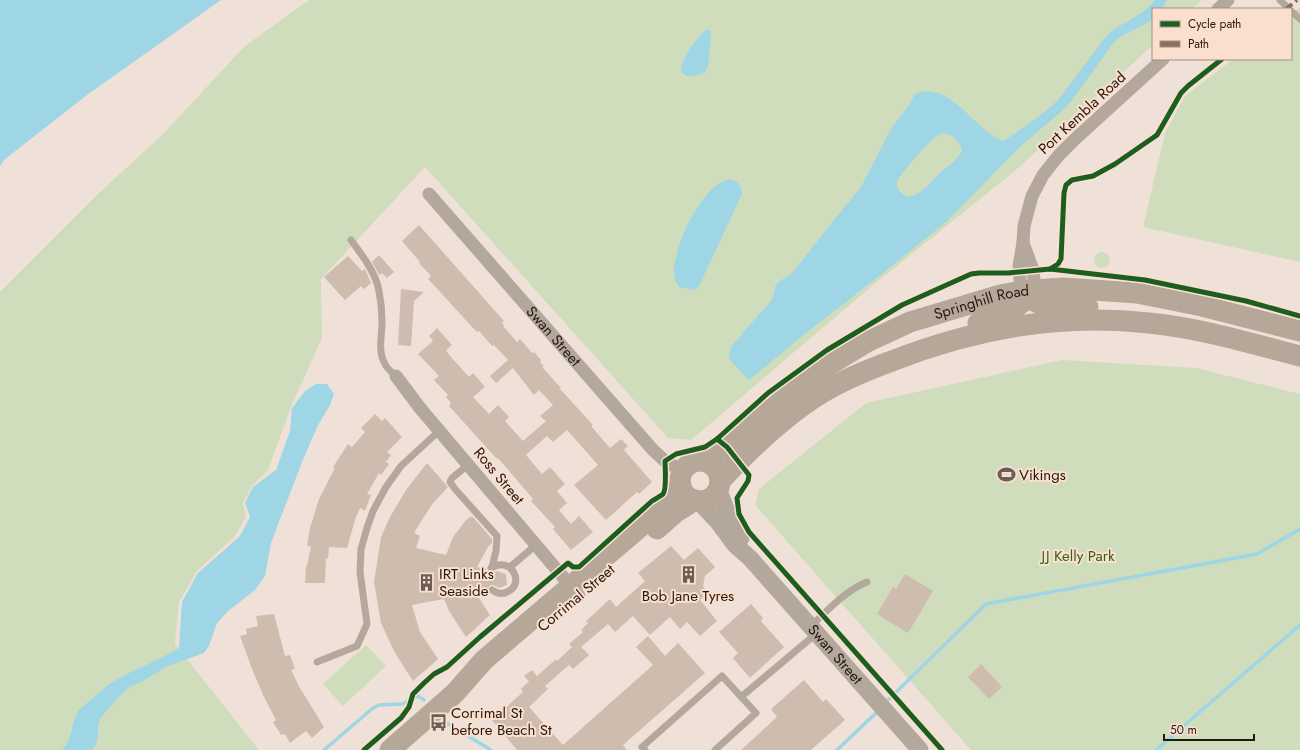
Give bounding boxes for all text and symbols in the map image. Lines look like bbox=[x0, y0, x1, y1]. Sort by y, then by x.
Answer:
legend bbox=[1152, 8, 1292, 60]
text: Cycle path bbox=[1188, 15, 1241, 33]
text: Path bbox=[1188, 35, 1209, 53]
street label: Port Kembla Road bbox=[1033, 67, 1131, 159]
street label: Springhill Road bbox=[931, 279, 1030, 325]
street label: Swan Street bbox=[521, 301, 586, 372]
street label: Ross Street bbox=[468, 443, 530, 510]
place label: Vikings bbox=[1019, 464, 1066, 486]
sports icon: Vikings bbox=[996, 465, 1016, 485]
park label: JJ Kelly Park bbox=[1039, 545, 1115, 567]
street label: Corrimal Street bbox=[532, 559, 620, 637]
place label: IRT Links Seaside bbox=[439, 563, 494, 602]
building icon: Bob Jane Tyres bbox=[678, 565, 698, 585]
building icon: IRT Links Seaside bbox=[416, 573, 436, 593]
place label: Bob Jane Tyres bbox=[642, 585, 734, 607]
street label: Swan Street bbox=[802, 619, 868, 689]
place label: Corrimal St before Beach St bbox=[451, 702, 552, 741]
bus stop icon: Corrimal St before Beach St bbox=[428, 712, 448, 732]
scale bar bbox=[1164, 716, 1254, 742]
text: 50 m bbox=[1170, 721, 1197, 739]

